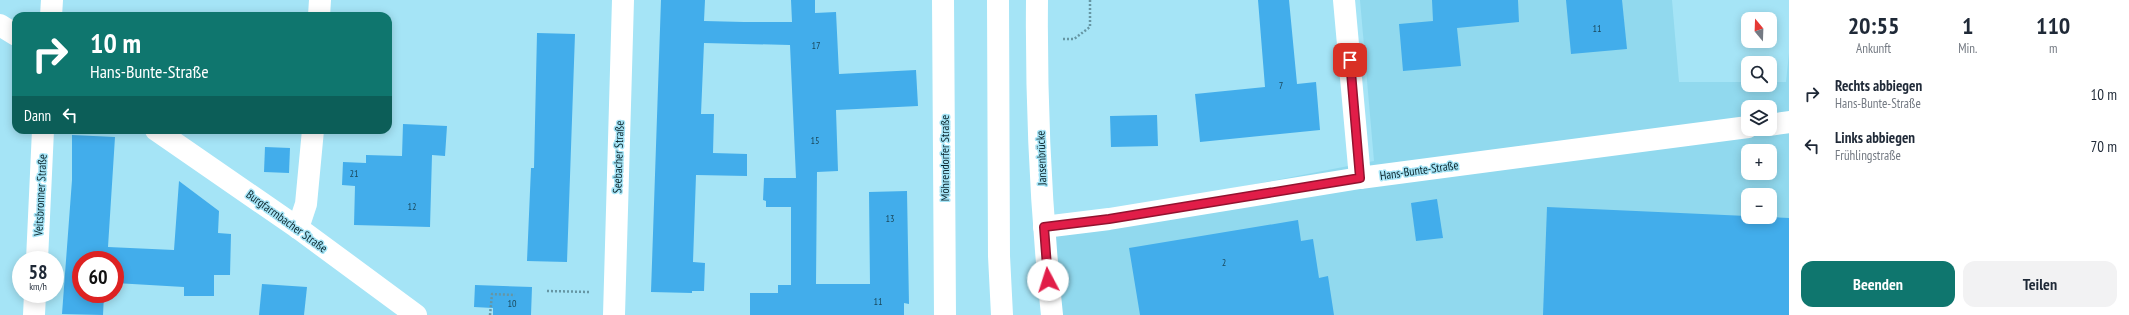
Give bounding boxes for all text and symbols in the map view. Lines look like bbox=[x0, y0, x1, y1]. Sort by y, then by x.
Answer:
text: 20:55 bbox=[1848, 10, 1900, 41]
text: 1 bbox=[1962, 10, 1973, 41]
text: 110 bbox=[2036, 10, 2070, 41]
north arrow bbox=[1741, 12, 1777, 48]
map controls bbox=[1741, 12, 1777, 224]
house number: 11 bbox=[1593, 22, 1602, 35]
text: 10 m bbox=[90, 24, 141, 61]
icon: right bbox=[24, 28, 76, 80]
house number: 17 bbox=[812, 39, 821, 52]
text: Ankunft bbox=[1856, 40, 1891, 57]
text: Min. bbox=[1958, 40, 1977, 57]
text: m bbox=[2049, 40, 2057, 57]
pin bbox=[1333, 43, 1367, 77]
icon: arrive bbox=[1339, 49, 1361, 71]
button: search bbox=[1741, 56, 1777, 92]
text: Hans-Bunte-Straße bbox=[90, 60, 209, 83]
text: Rechts abbiegen bbox=[1835, 76, 1922, 95]
house number: 7 bbox=[1279, 79, 1283, 92]
icon: right bbox=[1801, 83, 1823, 105]
text: 10 m bbox=[2091, 85, 2117, 104]
text: Hans-Bunte-Straße bbox=[1835, 95, 1921, 112]
button: layers bbox=[1741, 100, 1777, 136]
icon: left bbox=[59, 104, 81, 126]
text: Dann bbox=[24, 106, 51, 125]
street label: Möhrendorfer Straße bbox=[937, 115, 952, 201]
street label: Seebacher Straße bbox=[609, 120, 627, 194]
text: Links abbiegen bbox=[1835, 128, 1915, 147]
street label: Jansenbrücke bbox=[1033, 130, 1049, 187]
house number: 15 bbox=[811, 134, 820, 147]
icon: left bbox=[1801, 135, 1823, 157]
text: 70 m bbox=[2091, 137, 2117, 156]
button: + bbox=[1741, 144, 1777, 180]
text: Frühlingstraße bbox=[1835, 147, 1901, 164]
street label: Veitsbronner Straße bbox=[30, 154, 50, 237]
street label: Hans-Bunte-Straße bbox=[1379, 157, 1459, 183]
house number: 21 bbox=[350, 167, 359, 180]
street label: Burgfarrnbacher Straße bbox=[243, 186, 331, 256]
button: − bbox=[1741, 188, 1777, 224]
house number: 12 bbox=[408, 200, 417, 213]
house number: 13 bbox=[886, 212, 895, 225]
speed limit sign: 60 bbox=[72, 251, 124, 303]
house number: 2 bbox=[1222, 256, 1226, 269]
text: 58 bbox=[28, 259, 48, 285]
position arrow bbox=[1027, 259, 1069, 301]
button: Beenden bbox=[1801, 261, 1955, 307]
button: Teilen bbox=[1963, 261, 2117, 307]
text: km/h bbox=[29, 280, 47, 293]
house number: 11 bbox=[874, 295, 883, 308]
house number: 10 bbox=[508, 297, 517, 310]

